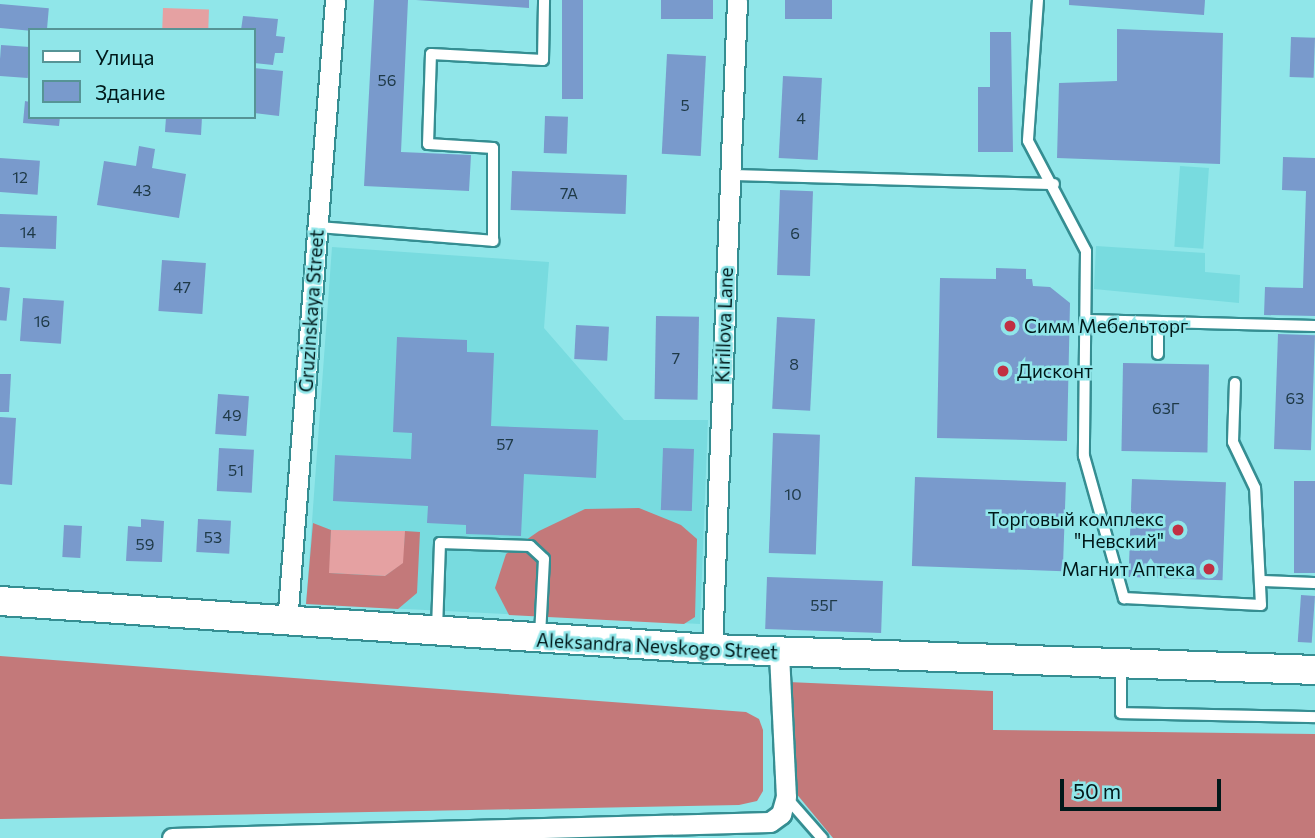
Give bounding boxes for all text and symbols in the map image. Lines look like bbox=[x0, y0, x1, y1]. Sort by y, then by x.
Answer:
legend bbox=[28, 28, 256, 119]
text: Улица bbox=[95, 44, 154, 69]
house number: 56 bbox=[378, 70, 396, 90]
text: Здание bbox=[95, 79, 165, 104]
house number: 5 bbox=[680, 95, 690, 115]
house number: 4 bbox=[796, 108, 806, 128]
house number: 12 bbox=[12, 167, 28, 187]
house number: 43 bbox=[133, 180, 151, 200]
house number: 7А bbox=[560, 183, 578, 203]
house number: 14 bbox=[20, 222, 36, 242]
house number: 6 bbox=[790, 223, 800, 243]
street label: Gruzinskaya Street bbox=[294, 229, 328, 393]
street label: Kirillova Lane bbox=[711, 267, 737, 383]
house number: 47 bbox=[173, 277, 191, 297]
house number: 16 bbox=[34, 311, 50, 331]
place label: Симм Мебельторг bbox=[1024, 315, 1188, 337]
marker: Симм Мебельторг bbox=[1002, 318, 1018, 334]
house number: 7 bbox=[672, 348, 680, 368]
house number: 8 bbox=[789, 354, 799, 374]
place label: Дисконт bbox=[1017, 360, 1093, 382]
marker: Дисконт bbox=[995, 363, 1011, 379]
house number: 63 bbox=[1286, 388, 1304, 408]
house number: 63Г bbox=[1152, 398, 1180, 418]
house number: 49 bbox=[222, 405, 242, 425]
house number: 57 bbox=[496, 434, 514, 454]
house number: 51 bbox=[228, 460, 244, 480]
house number: 10 bbox=[784, 484, 802, 504]
place label: Торговый комплекс "Невский" bbox=[987, 508, 1164, 552]
marker: Торговый комплекс "Невский" bbox=[1170, 522, 1186, 538]
house number: 53 bbox=[204, 527, 222, 547]
house number: 59 bbox=[136, 534, 154, 554]
place label: Магнит Аптека bbox=[1062, 558, 1195, 580]
marker: Магнит Аптека bbox=[1201, 561, 1217, 577]
house number: 55Г bbox=[810, 595, 838, 615]
street label: Aleksandra Nevskogo Street bbox=[536, 628, 778, 664]
scale bar bbox=[1063, 764, 1224, 808]
text: 50 m bbox=[1073, 778, 1121, 803]

